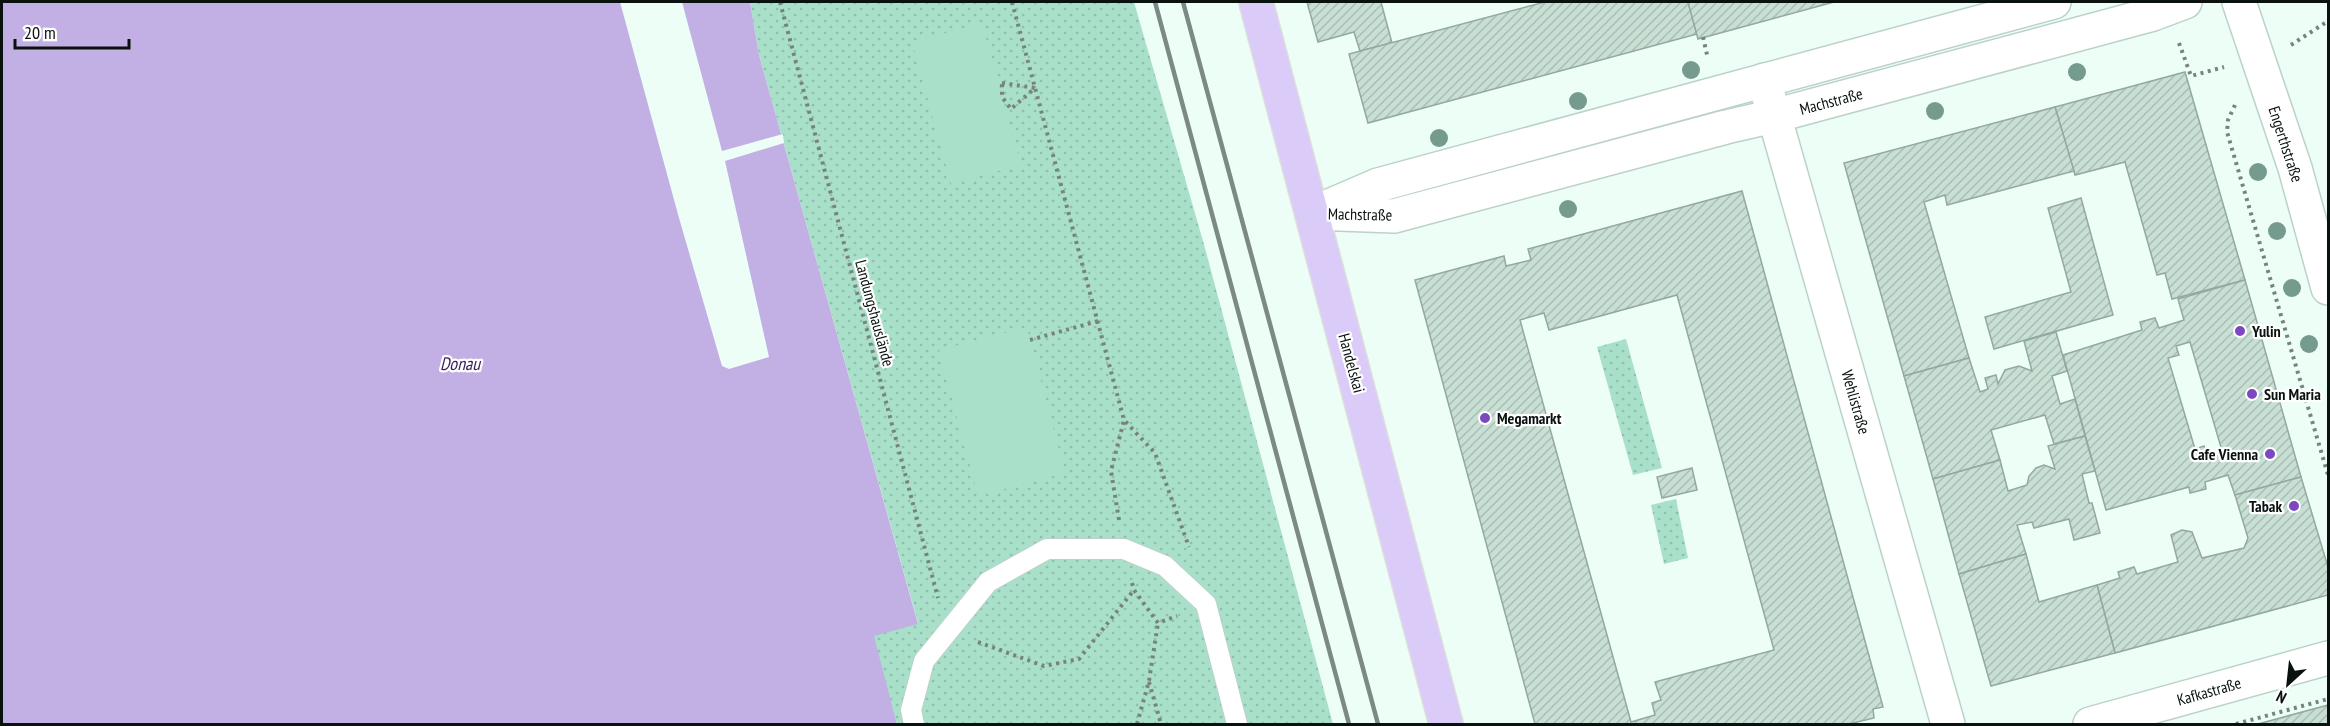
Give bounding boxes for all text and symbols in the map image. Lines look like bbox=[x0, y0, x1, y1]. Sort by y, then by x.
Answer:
scale bar bbox=[15, 12, 129, 50]
text: 20 m bbox=[24, 21, 56, 44]
street label: Machstraße bbox=[1797, 83, 1865, 119]
street label: Engerthstraße bbox=[2264, 104, 2308, 184]
street label: Machstraße bbox=[1328, 203, 1392, 225]
street label: Landungshauslände bbox=[851, 258, 899, 368]
place label: Yulin bbox=[2251, 321, 2281, 341]
marker: Yulin bbox=[2233, 324, 2247, 338]
street label: Handelskai bbox=[1334, 331, 1370, 395]
water label: Donau bbox=[440, 352, 481, 375]
street label: Wehlistraße bbox=[1837, 367, 1875, 437]
place label: Sun Maria bbox=[2264, 384, 2321, 404]
marker: Sun Maria bbox=[2245, 387, 2259, 401]
place label: Megamarkt bbox=[1497, 408, 1562, 428]
marker: Megamarkt bbox=[1478, 411, 1492, 425]
place label: Cafe Vienna bbox=[2191, 444, 2258, 464]
marker: Cafe Vienna bbox=[2263, 447, 2277, 461]
place label: Tabak bbox=[2249, 496, 2282, 516]
marker: Tabak bbox=[2287, 499, 2301, 513]
north arrow bbox=[2258, 654, 2318, 714]
street label: Kafkastraße bbox=[2175, 672, 2243, 710]
text: N bbox=[2273, 686, 2290, 708]

